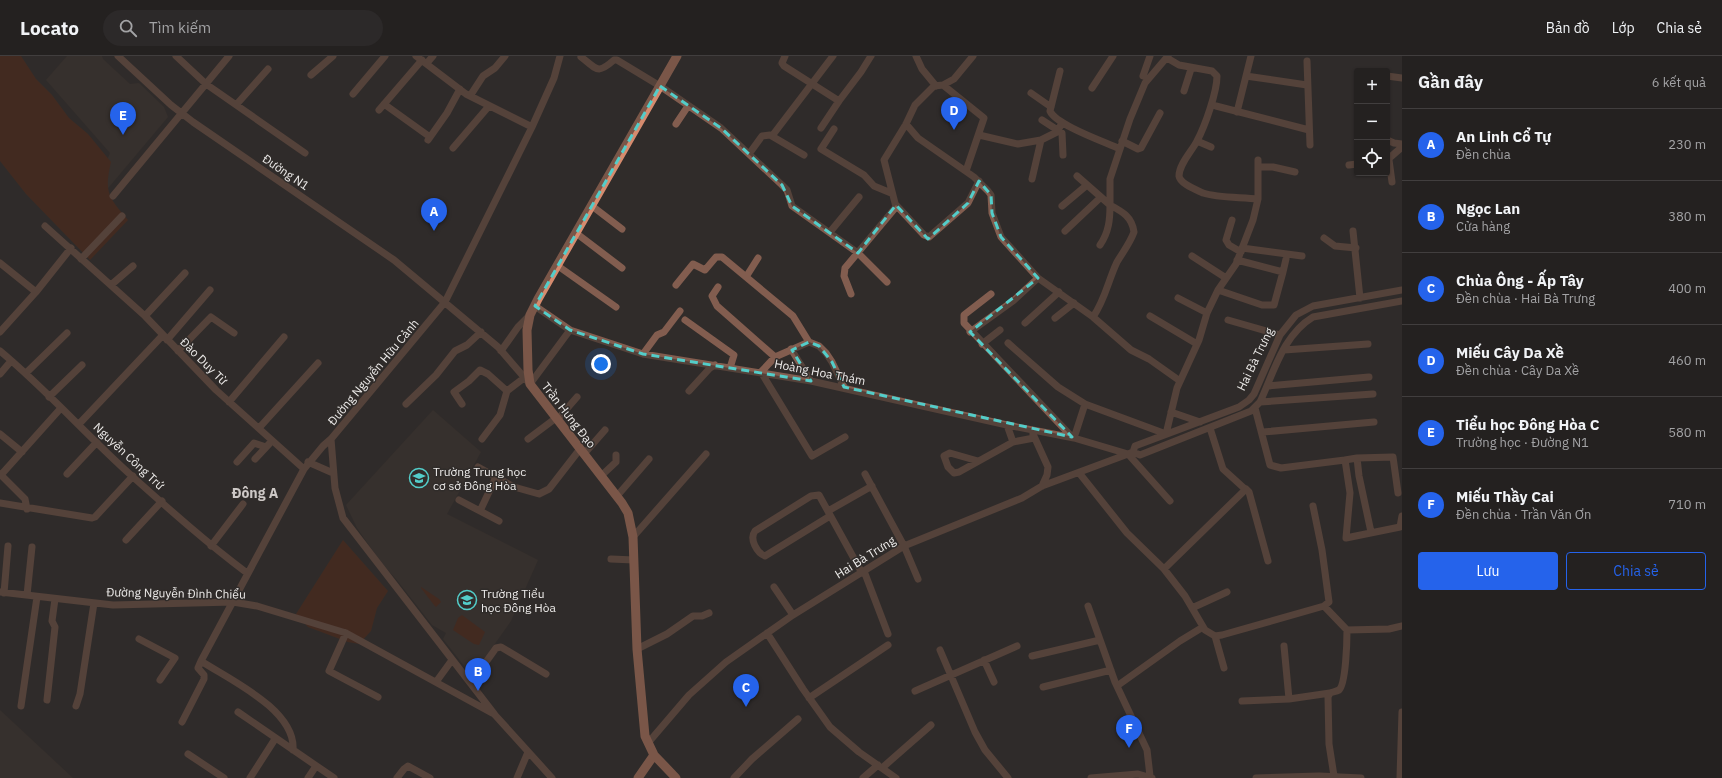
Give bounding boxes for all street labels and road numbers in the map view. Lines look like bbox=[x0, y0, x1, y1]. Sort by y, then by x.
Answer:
street label: Đường N1 bbox=[260, 151, 312, 193]
street label: Đường Nguyễn Hữu Cảnh bbox=[324, 316, 422, 428]
street label: Hai Bà Trưng bbox=[1233, 324, 1277, 393]
street label: Đào Duy Từ bbox=[177, 334, 231, 388]
street label: Hoàng Hoa Thám bbox=[773, 356, 867, 388]
street label: Trần Hưng Đạo bbox=[539, 379, 599, 451]
street label: Nguyễn Công Trứ bbox=[90, 419, 168, 493]
street label: Hai Bà Trưng bbox=[832, 532, 899, 582]
street label: Đường Nguyễn Đình Chiểu bbox=[106, 584, 246, 602]

